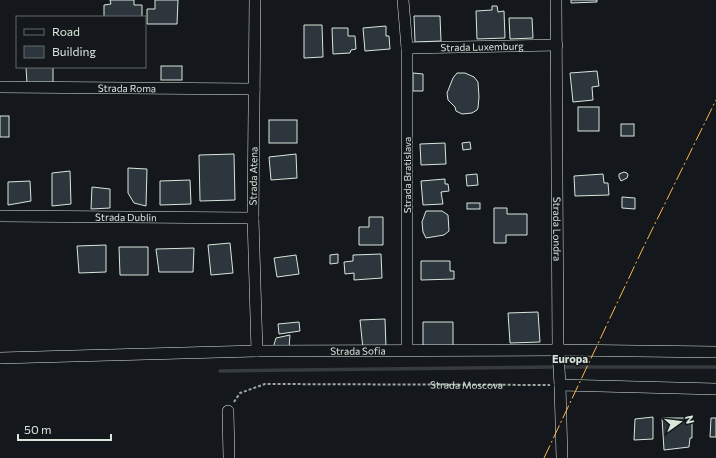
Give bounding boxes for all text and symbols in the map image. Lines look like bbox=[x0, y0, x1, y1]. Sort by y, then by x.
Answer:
legend bbox=[16, 16, 146, 68]
text: Road bbox=[52, 24, 80, 38]
street label: Strada Luxemburg bbox=[440, 40, 524, 53]
text: Building bbox=[52, 44, 96, 58]
street label: Strada Roma bbox=[98, 82, 156, 94]
street label: Strada Bratislava bbox=[401, 137, 413, 213]
street label: Strada Atena bbox=[246, 147, 260, 205]
street label: Strada Londra bbox=[551, 197, 563, 261]
street label: Strada Dublin bbox=[95, 211, 157, 223]
street label: Strada Sofia bbox=[330, 345, 386, 357]
district label: Europa bbox=[552, 352, 588, 365]
street label: Strada Moscova bbox=[430, 379, 503, 391]
north arrow bbox=[660, 402, 700, 442]
text: N bbox=[683, 414, 697, 425]
scale bar bbox=[18, 416, 111, 442]
text: 50 m bbox=[24, 422, 52, 436]

